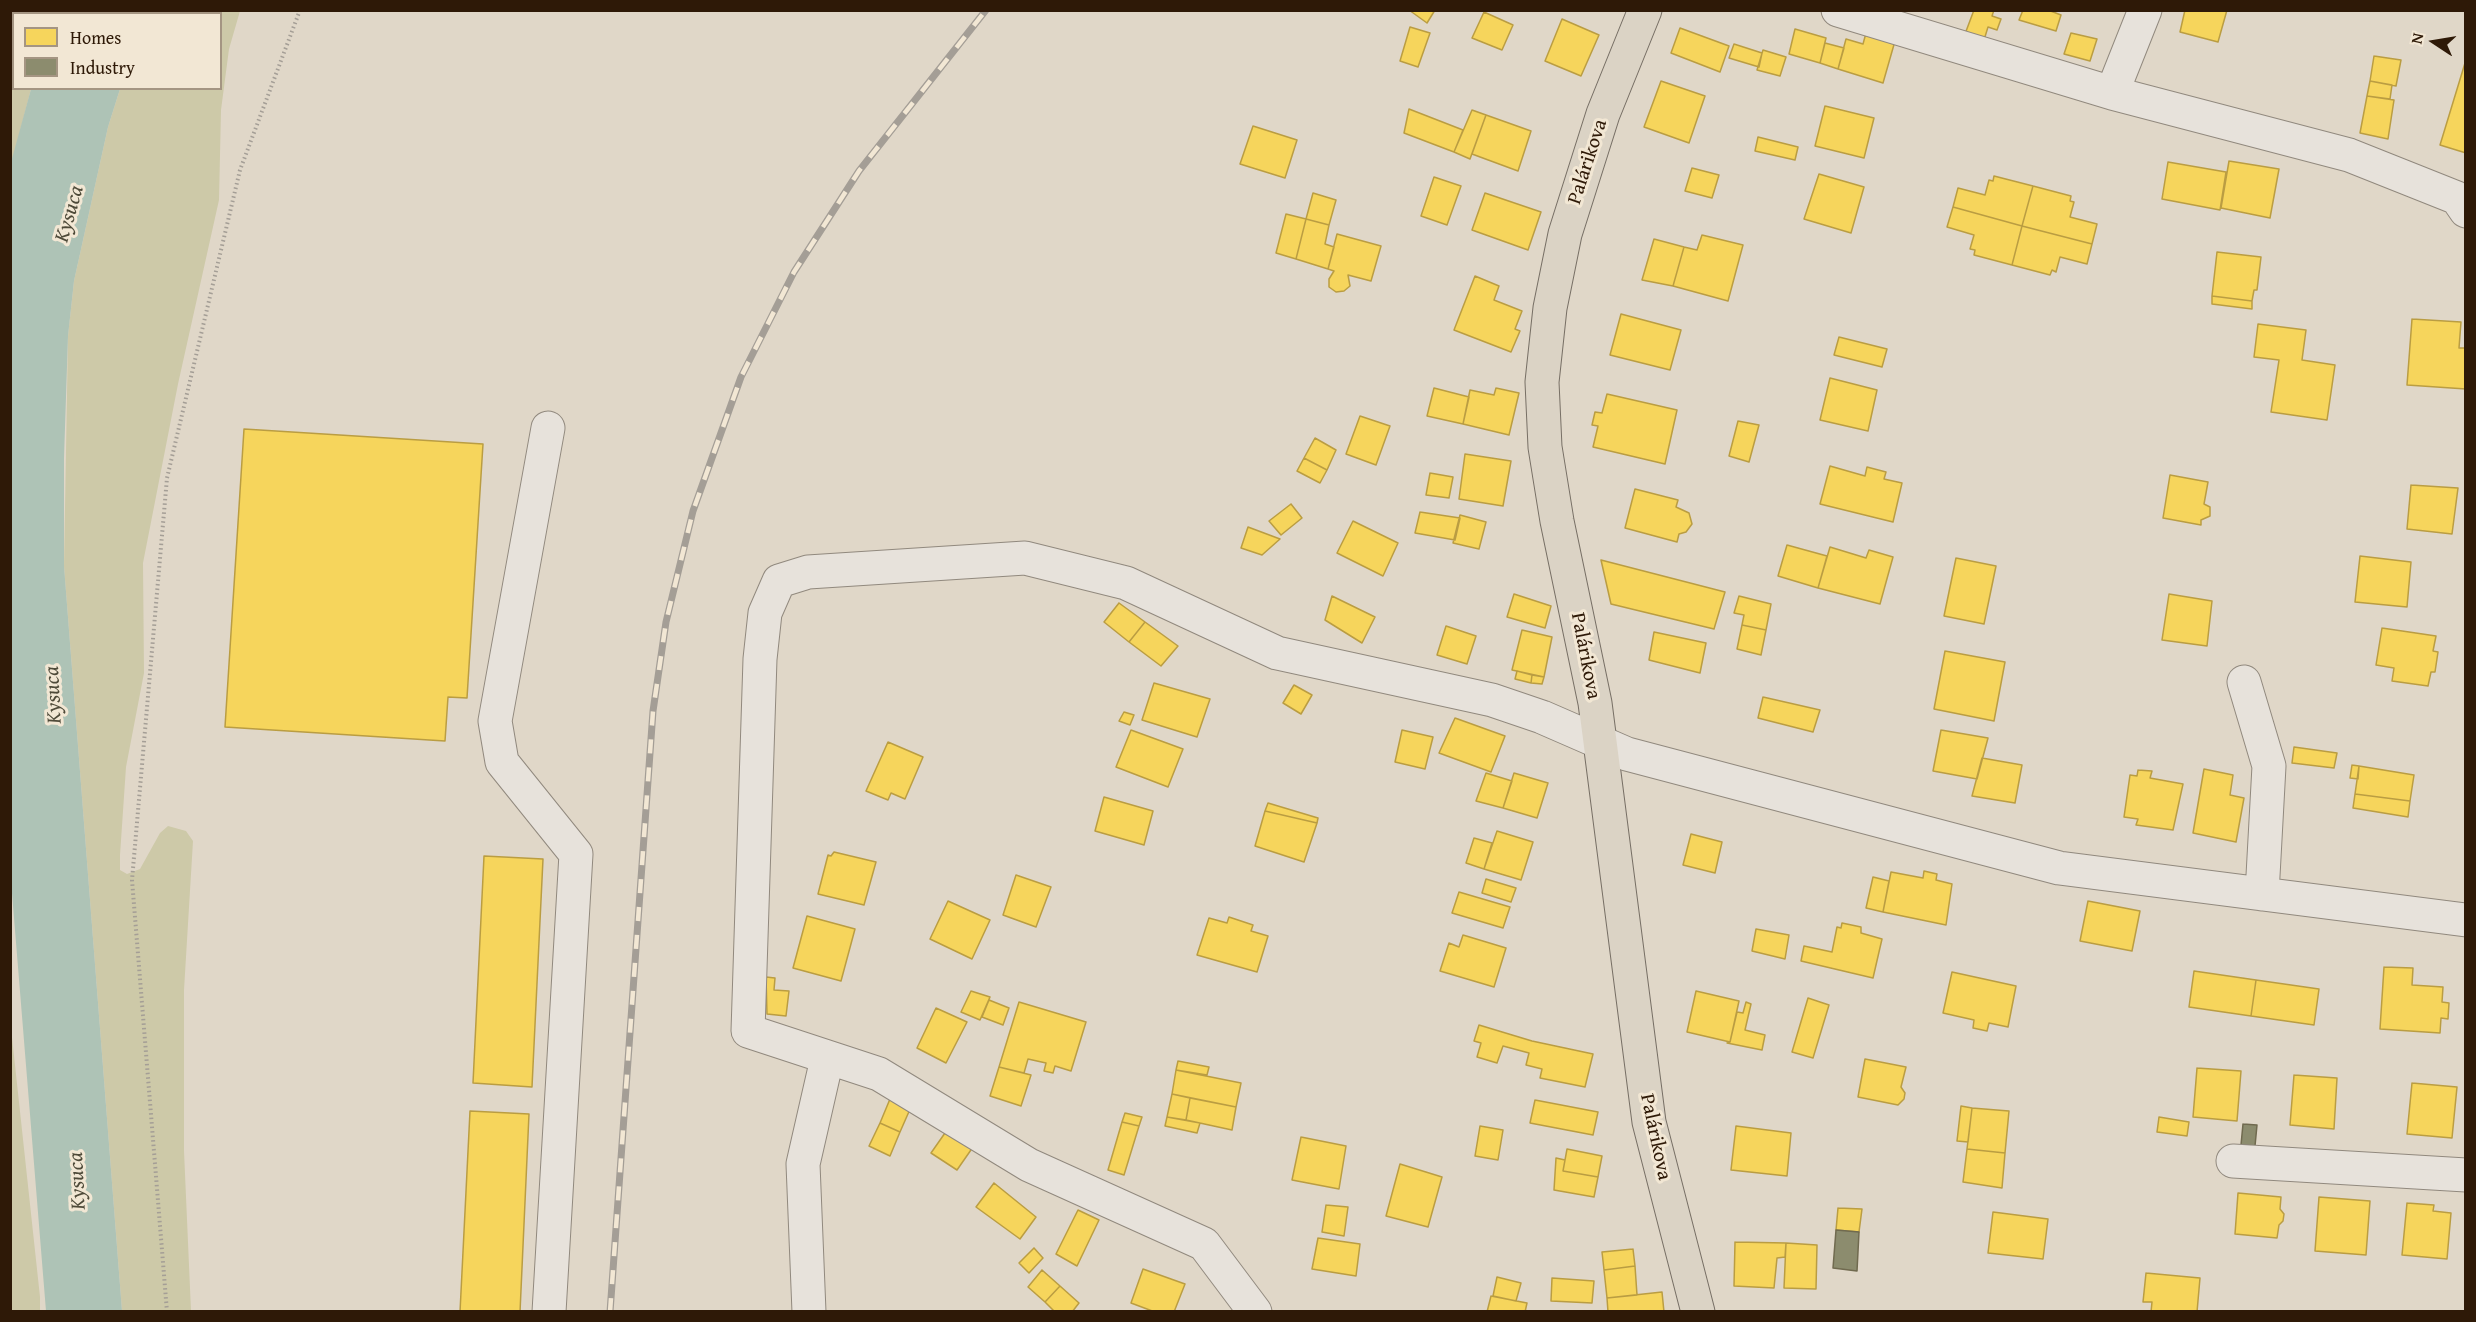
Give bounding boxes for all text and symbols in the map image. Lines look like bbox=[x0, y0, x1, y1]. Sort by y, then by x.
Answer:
legend bbox=[12, 12, 222, 90]
north arrow bbox=[2404, 12, 2464, 72]
text: Homes bbox=[70, 24, 121, 51]
text: N bbox=[2404, 31, 2429, 46]
text: Industry bbox=[70, 54, 135, 81]
street label: Palárikova bbox=[1563, 117, 1613, 207]
water label: Kysuca bbox=[50, 183, 90, 245]
street label: Palárikova bbox=[1565, 611, 1605, 701]
water label: Kysuca bbox=[40, 666, 68, 724]
street label: Palárikova bbox=[1634, 1092, 1676, 1182]
water label: Kysuca bbox=[64, 1152, 92, 1210]

